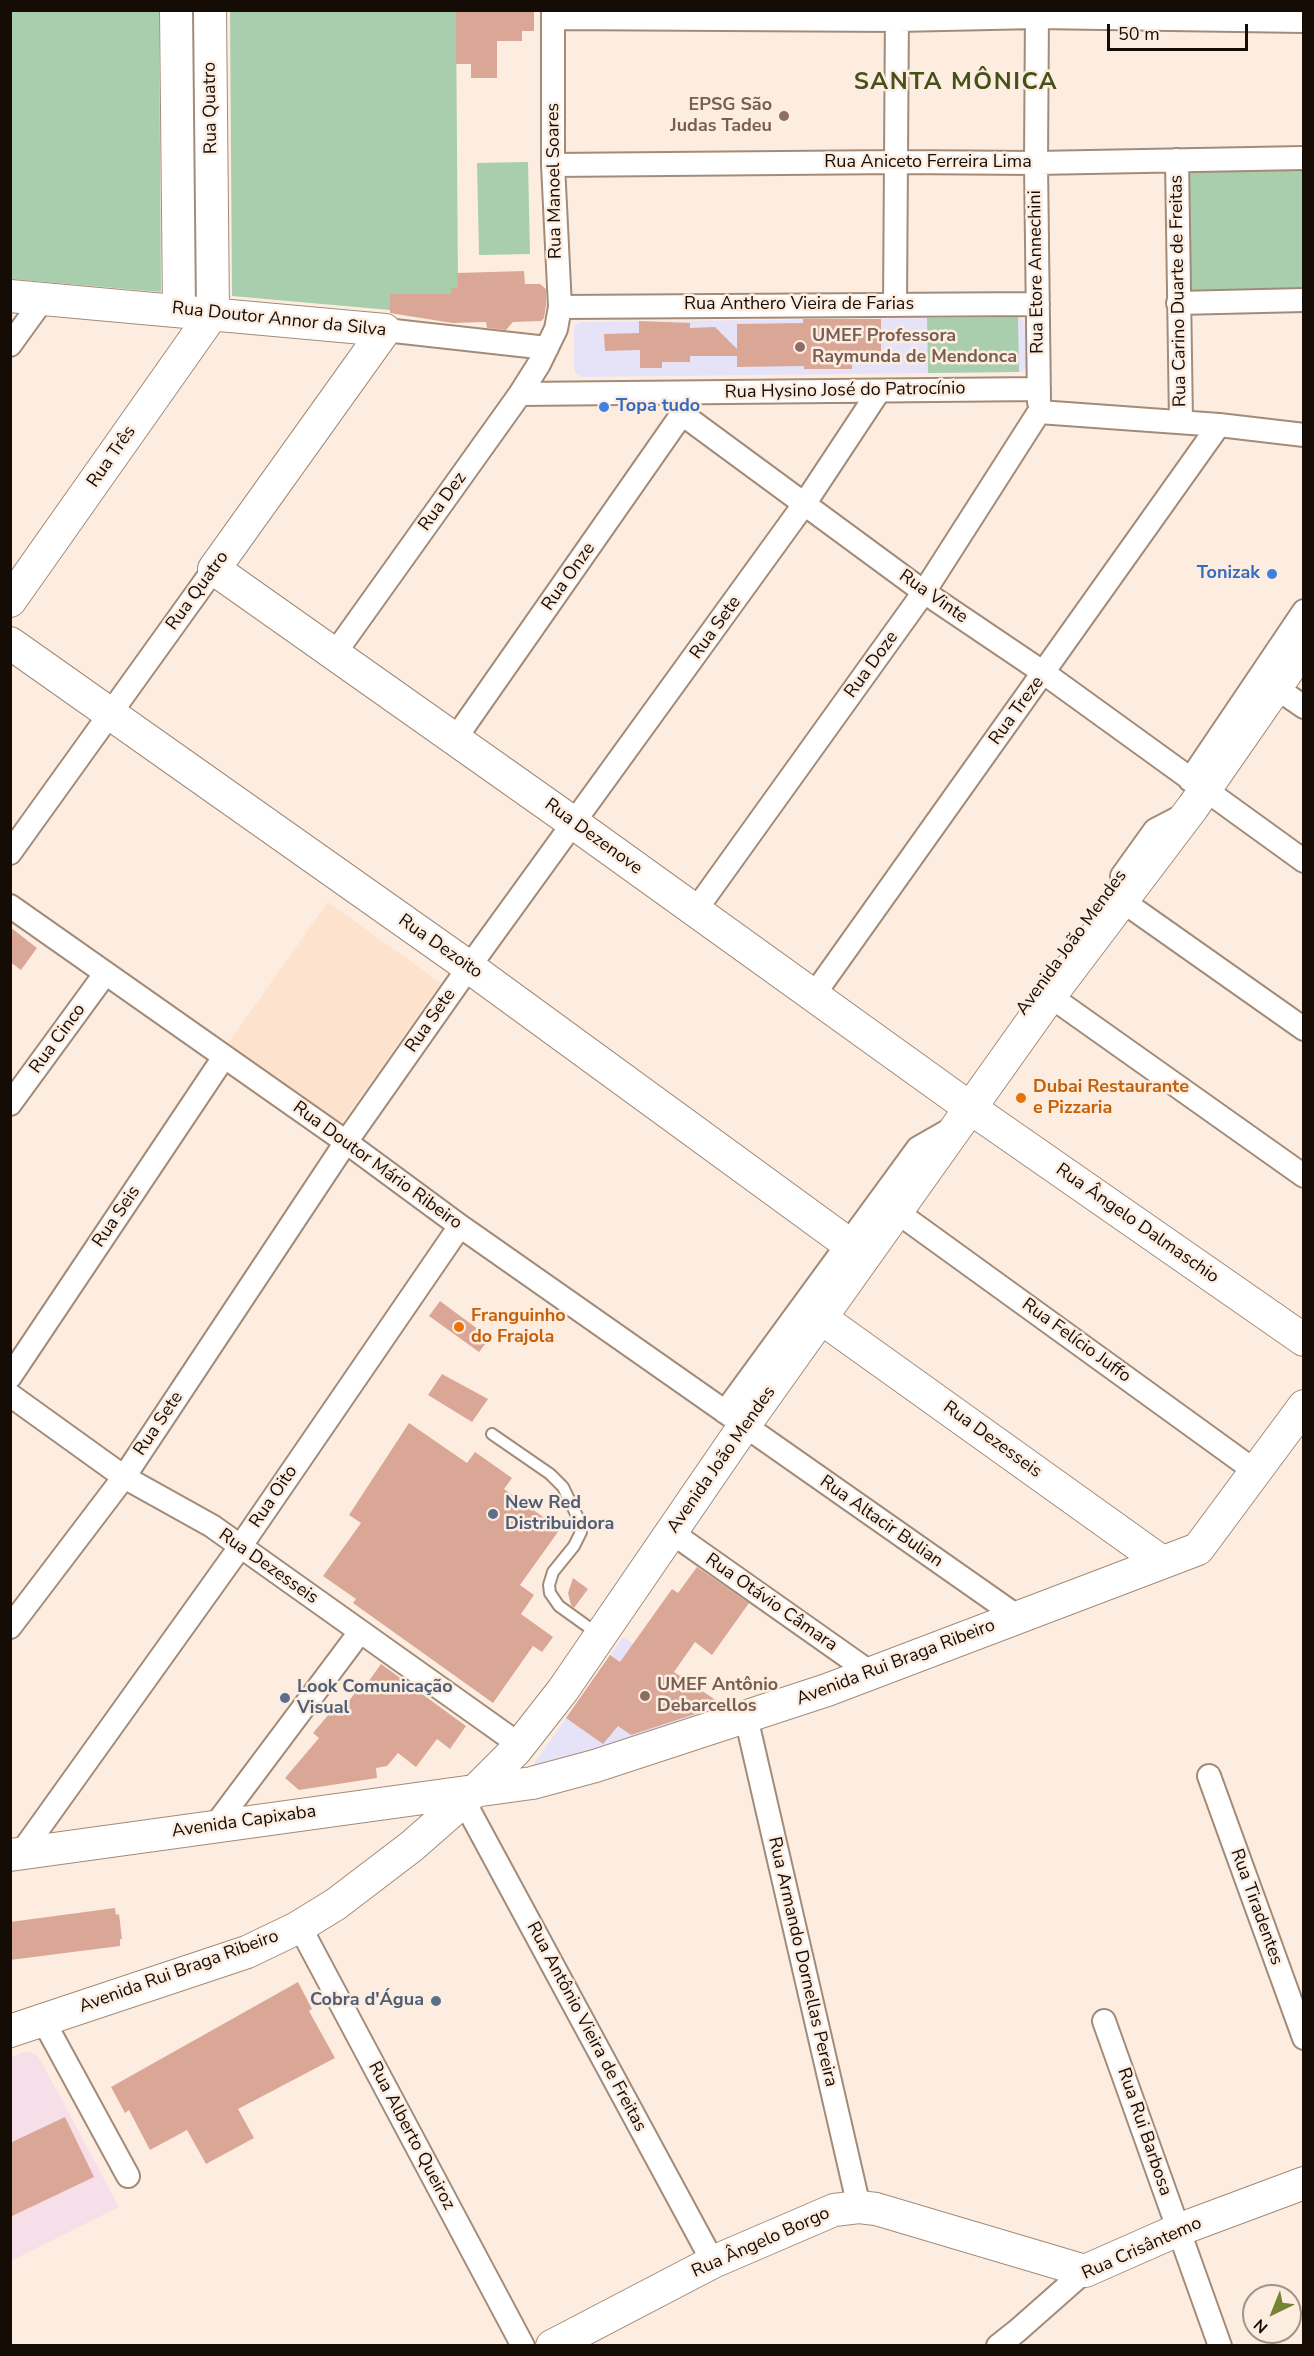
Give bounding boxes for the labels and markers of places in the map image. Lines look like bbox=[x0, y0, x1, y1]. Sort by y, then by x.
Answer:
place label: EPSG São Judas Tadeu bbox=[670, 95, 772, 138]
marker: EPSG São Judas Tadeu bbox=[777, 109, 791, 123]
place label: UMEF Professora Raymunda de Mendonca bbox=[812, 326, 1017, 368]
marker: UMEF Professora Raymunda de Mendonca bbox=[793, 340, 807, 354]
place label: Topa tudo bbox=[616, 396, 700, 418]
marker: Topa tudo bbox=[597, 400, 611, 414]
place label: Tonizak bbox=[1197, 563, 1260, 585]
marker: Tonizak bbox=[1265, 567, 1279, 581]
place label: Dubai Restaurante e Pizzaria bbox=[1033, 1077, 1189, 1120]
marker: Dubai Restaurante e Pizzaria bbox=[1014, 1091, 1028, 1105]
place label: Franguinho do Frajola bbox=[471, 1306, 566, 1348]
marker: Franguinho do Frajola bbox=[452, 1320, 466, 1334]
place label: New Red Distribuidora bbox=[505, 1493, 614, 1536]
marker: New Red Distribuidora bbox=[486, 1507, 500, 1521]
place label: UMEF Antônio Debarcellos bbox=[657, 1675, 778, 1718]
place label: Look Comunicação Visual bbox=[297, 1677, 453, 1720]
marker: UMEF Antônio Debarcellos bbox=[638, 1689, 652, 1703]
marker: Look Comunicação Visual bbox=[278, 1691, 292, 1705]
place label: Cobra d'Água bbox=[310, 1990, 424, 2012]
marker: Cobra d'Água bbox=[429, 1994, 443, 2008]

